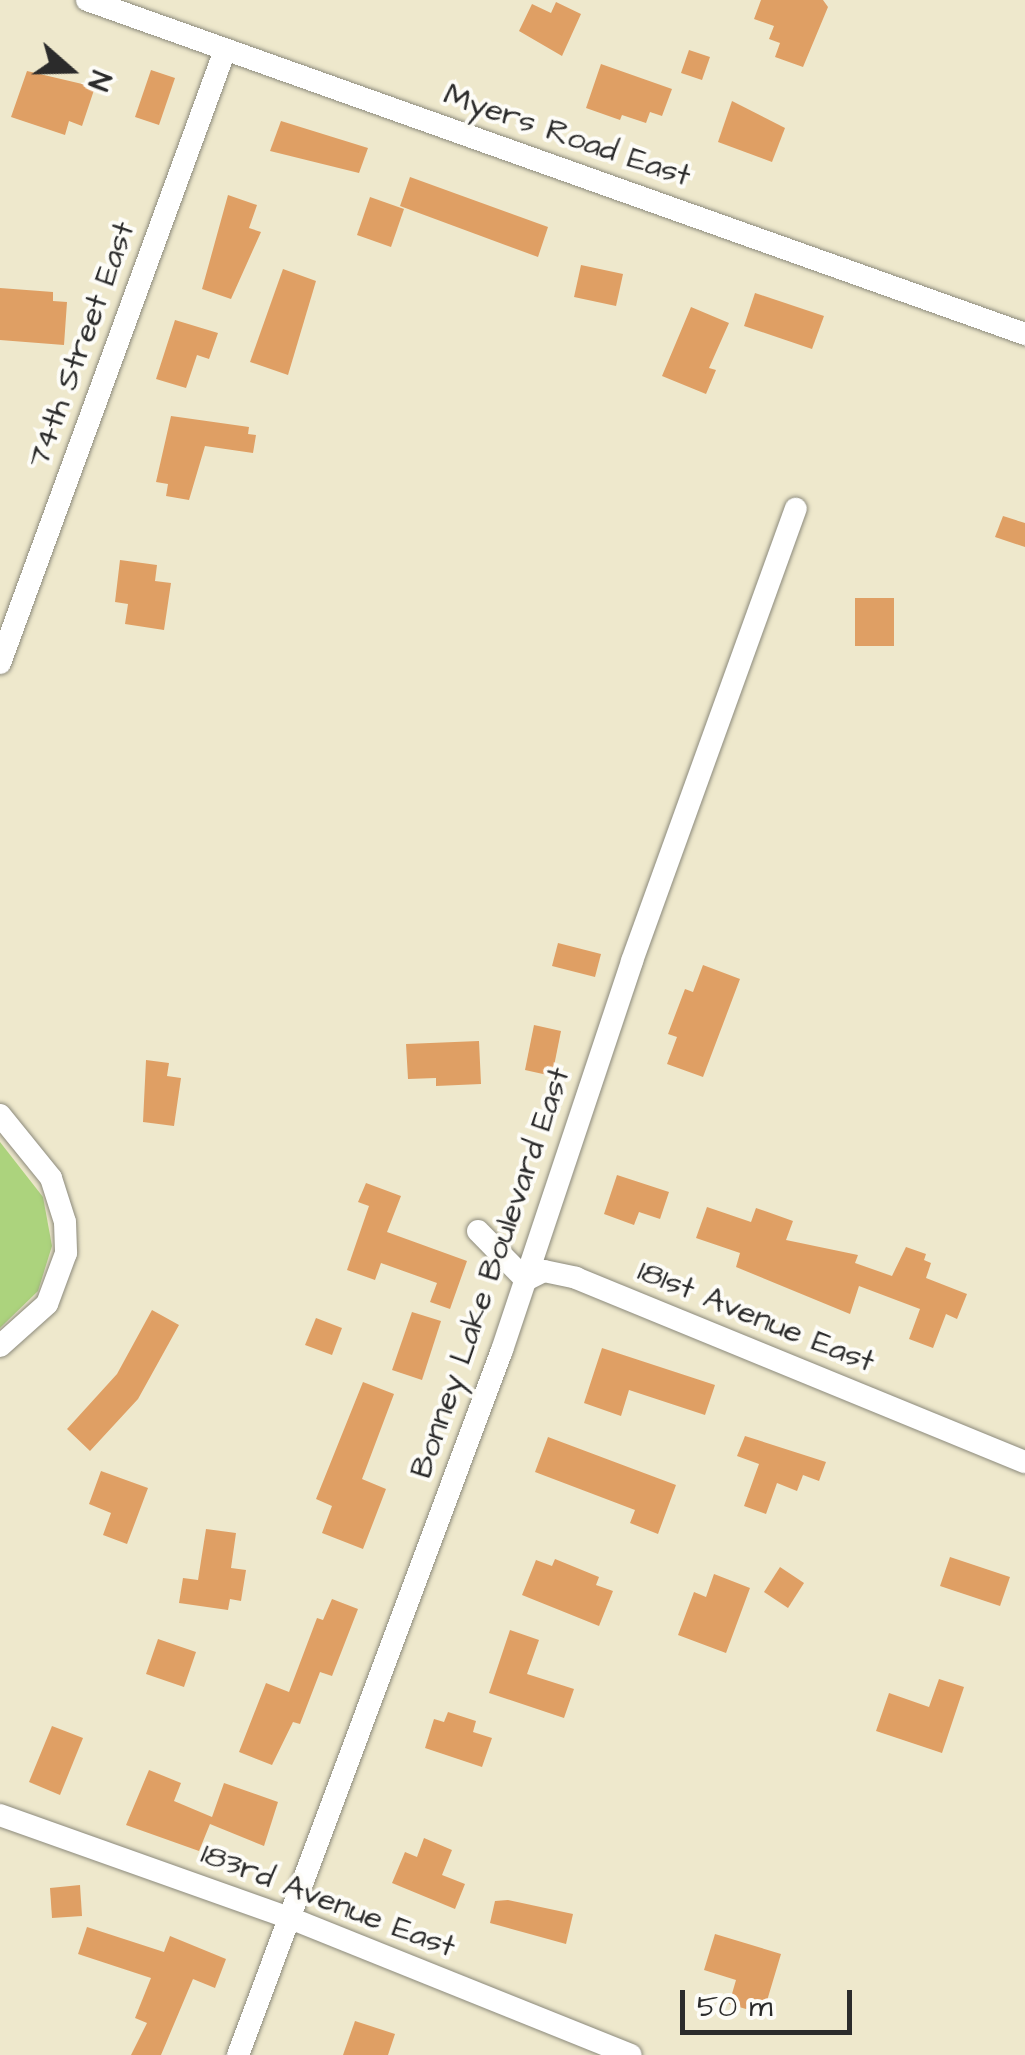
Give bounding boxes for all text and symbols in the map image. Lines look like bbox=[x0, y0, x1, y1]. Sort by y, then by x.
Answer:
north arrow bbox=[20, 20, 120, 120]
text: N bbox=[77, 66, 120, 95]
street label: Myers Road East bbox=[439, 76, 695, 196]
street label: 74th Street East bbox=[20, 217, 144, 473]
street label: Bonney Lake Boulevard East bbox=[403, 1063, 579, 1483]
street label: 181st Avenue East bbox=[632, 1252, 880, 1382]
street label: 183rd Avenue East bbox=[196, 1835, 460, 1967]
scale bar bbox=[685, 1970, 858, 2032]
text: 50 m bbox=[697, 1986, 773, 2028]

